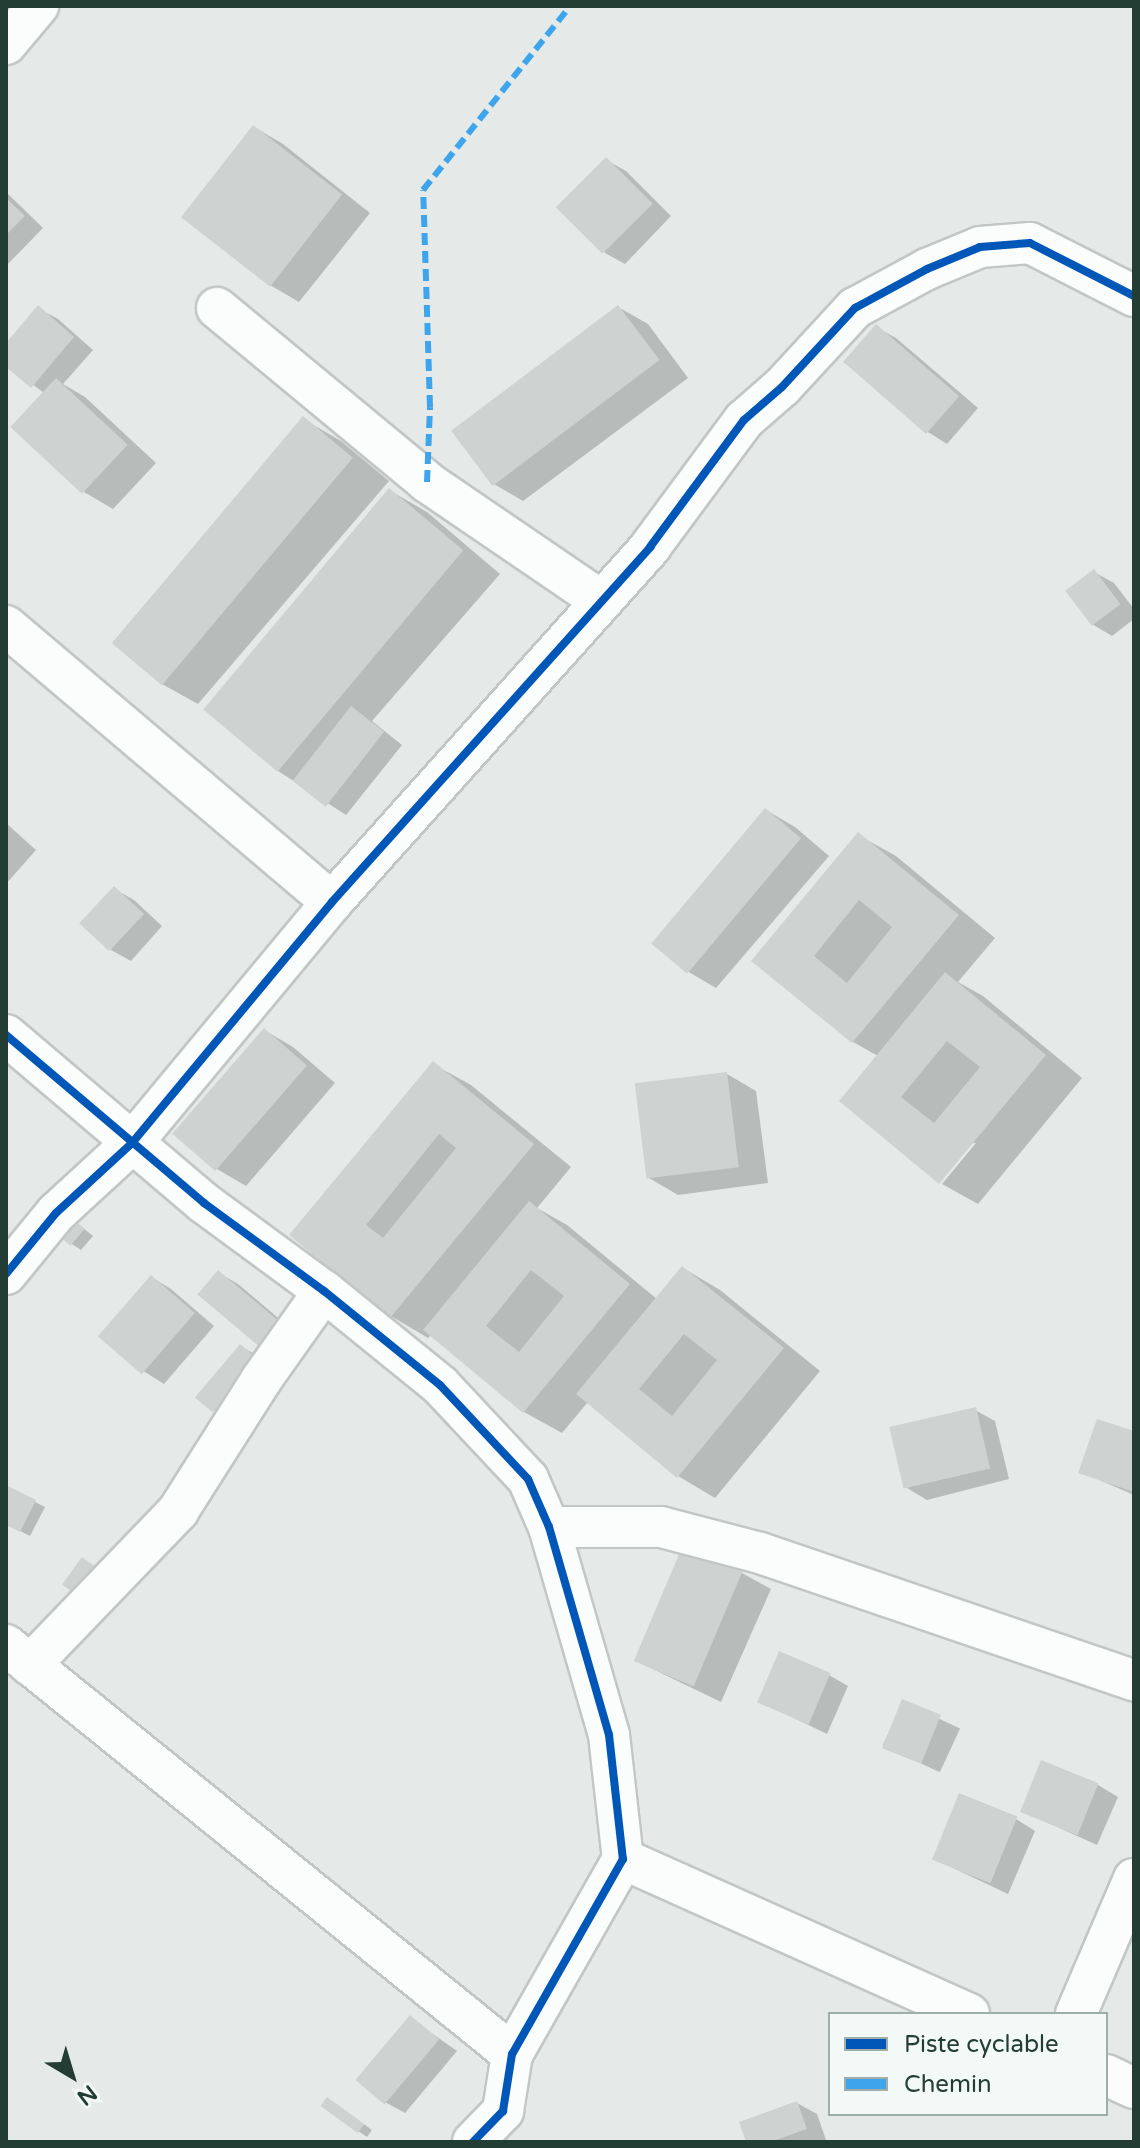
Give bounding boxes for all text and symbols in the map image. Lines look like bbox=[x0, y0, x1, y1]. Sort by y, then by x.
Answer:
legend bbox=[828, 2012, 1108, 2116]
text: Piste cyclable bbox=[904, 2030, 1059, 2059]
north arrow bbox=[32, 2036, 112, 2116]
text: Chemin bbox=[904, 2070, 992, 2099]
text: N bbox=[72, 2079, 102, 2111]

